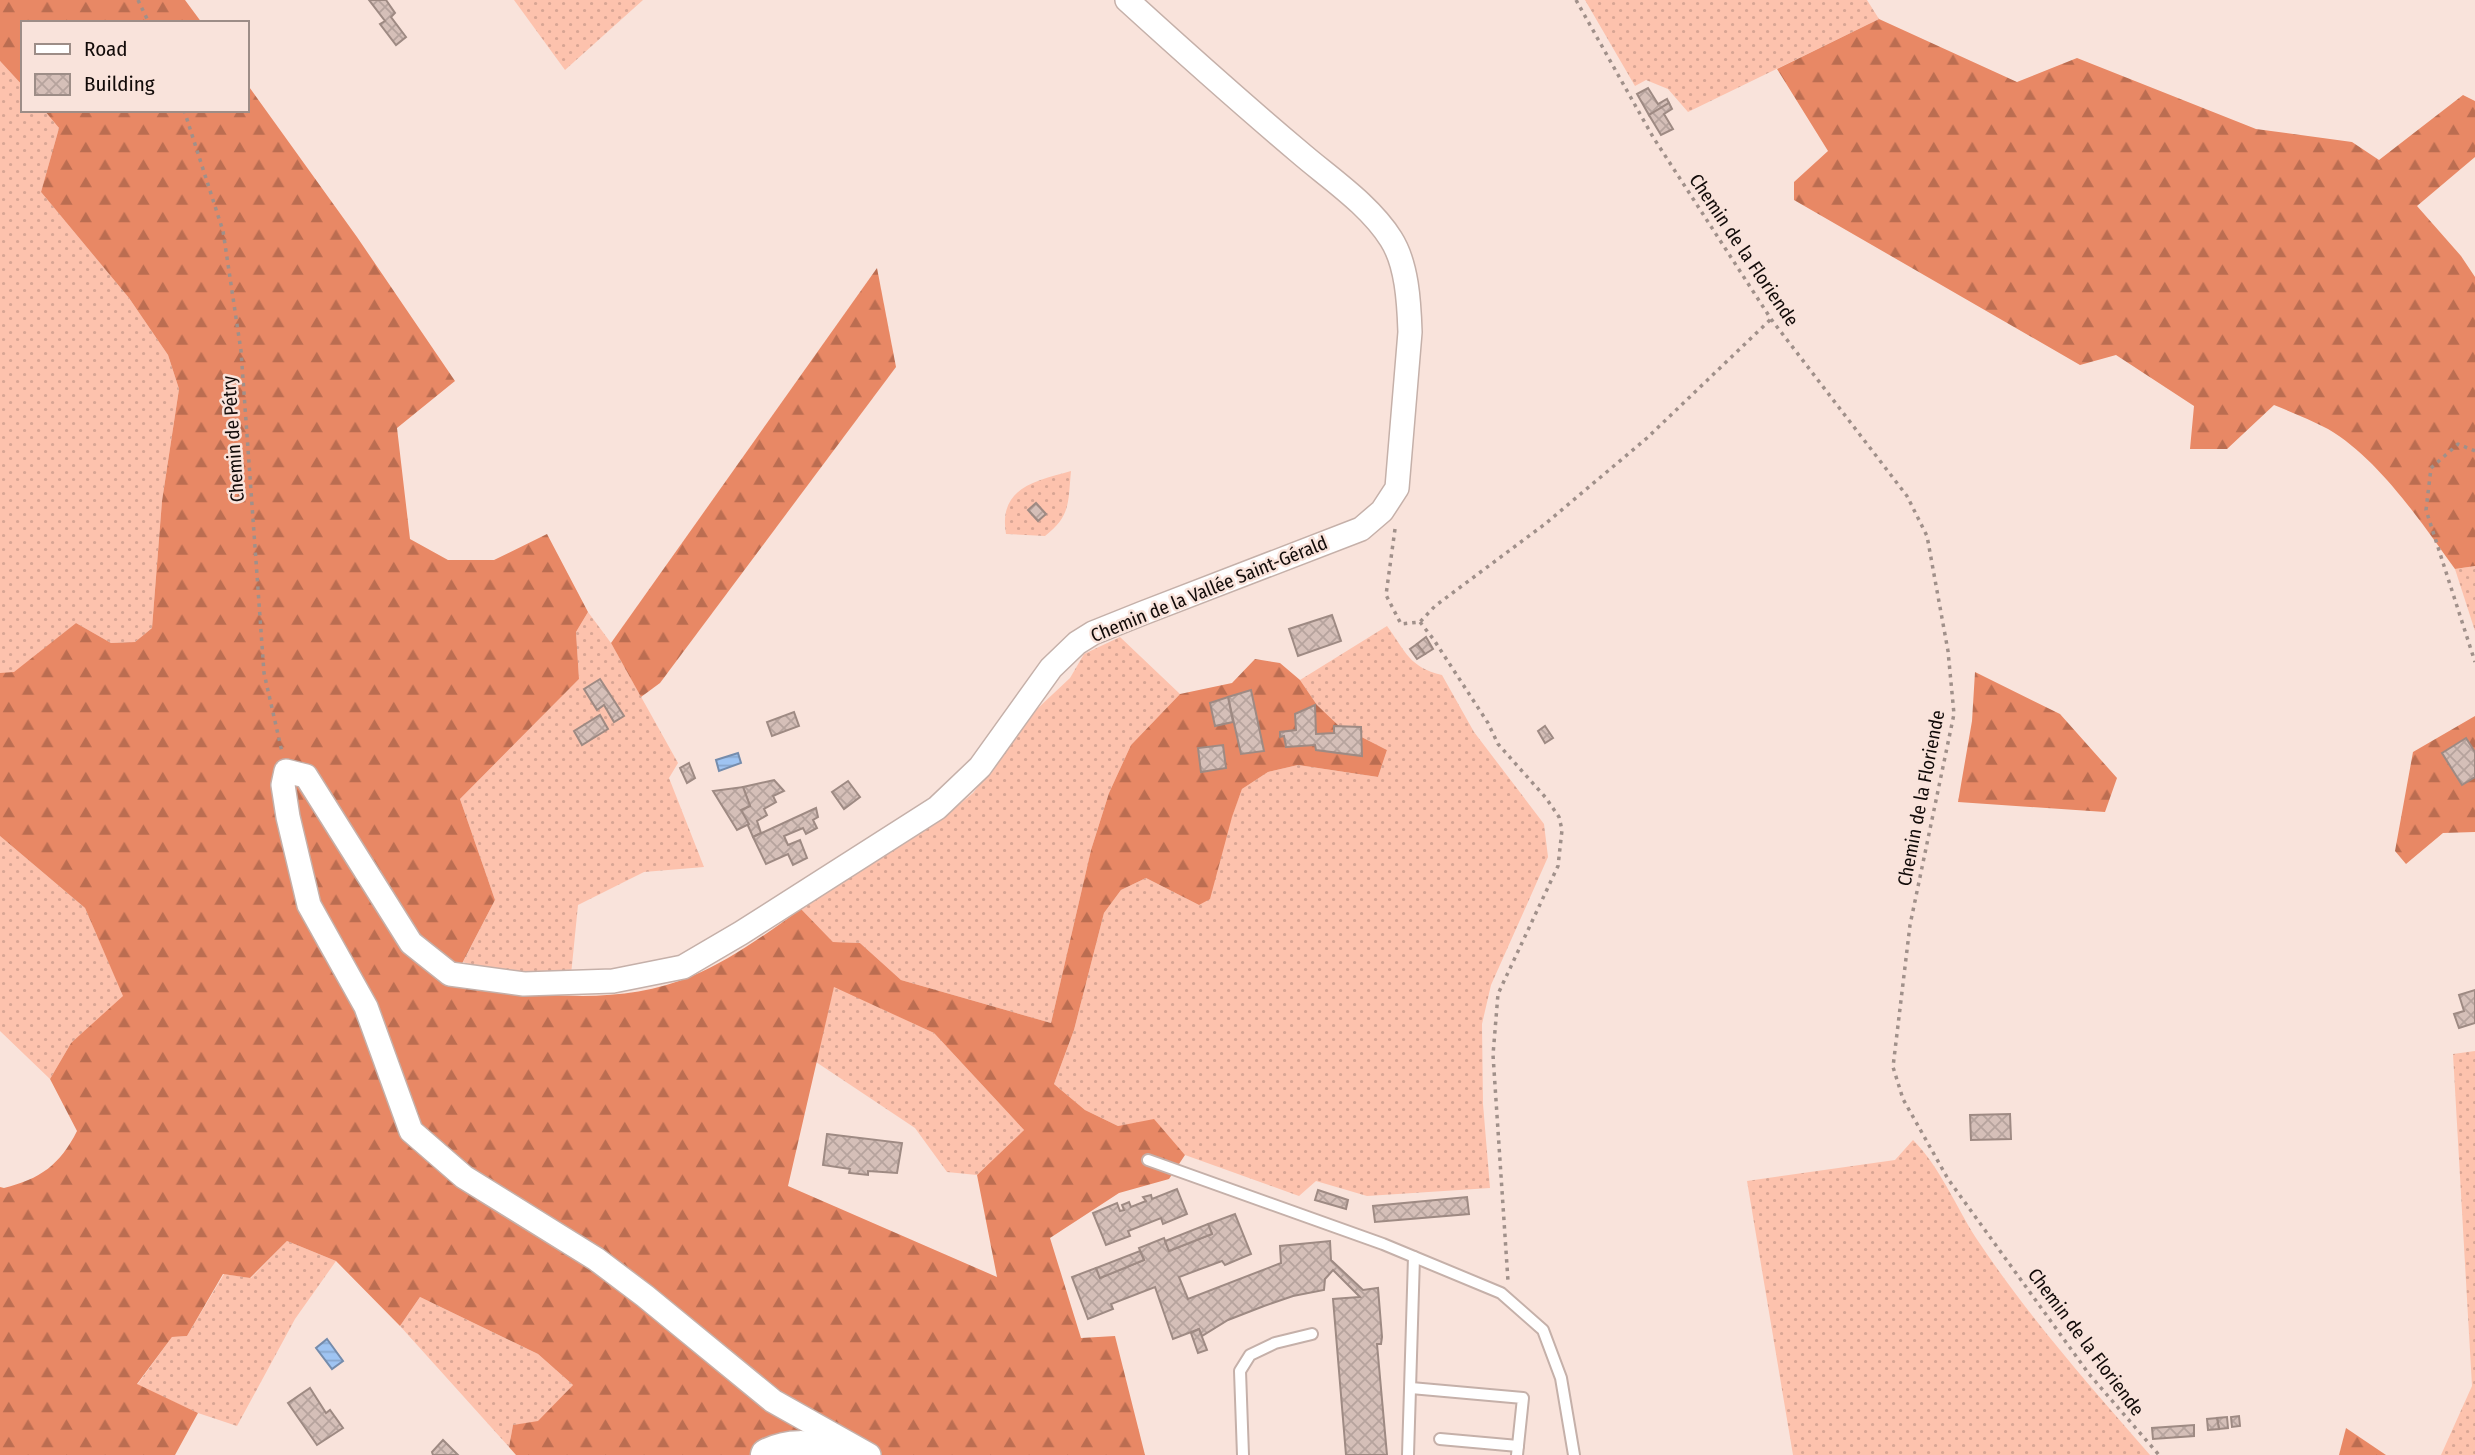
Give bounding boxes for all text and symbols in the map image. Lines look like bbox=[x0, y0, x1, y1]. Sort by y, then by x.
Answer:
legend bbox=[21, 21, 248, 112]
text: Road bbox=[84, 36, 128, 62]
text: Building bbox=[84, 71, 155, 97]
street label: Chemin de la Floriende bbox=[1684, 169, 1804, 331]
street label: Chemin de Pétry bbox=[217, 374, 249, 503]
street label: Chemin de la Vallée Saint-Gérald bbox=[1087, 531, 1331, 647]
street label: Chemin de la Floriende bbox=[1893, 708, 1949, 888]
street label: Chemin de la Floriende bbox=[2023, 1264, 2149, 1420]

